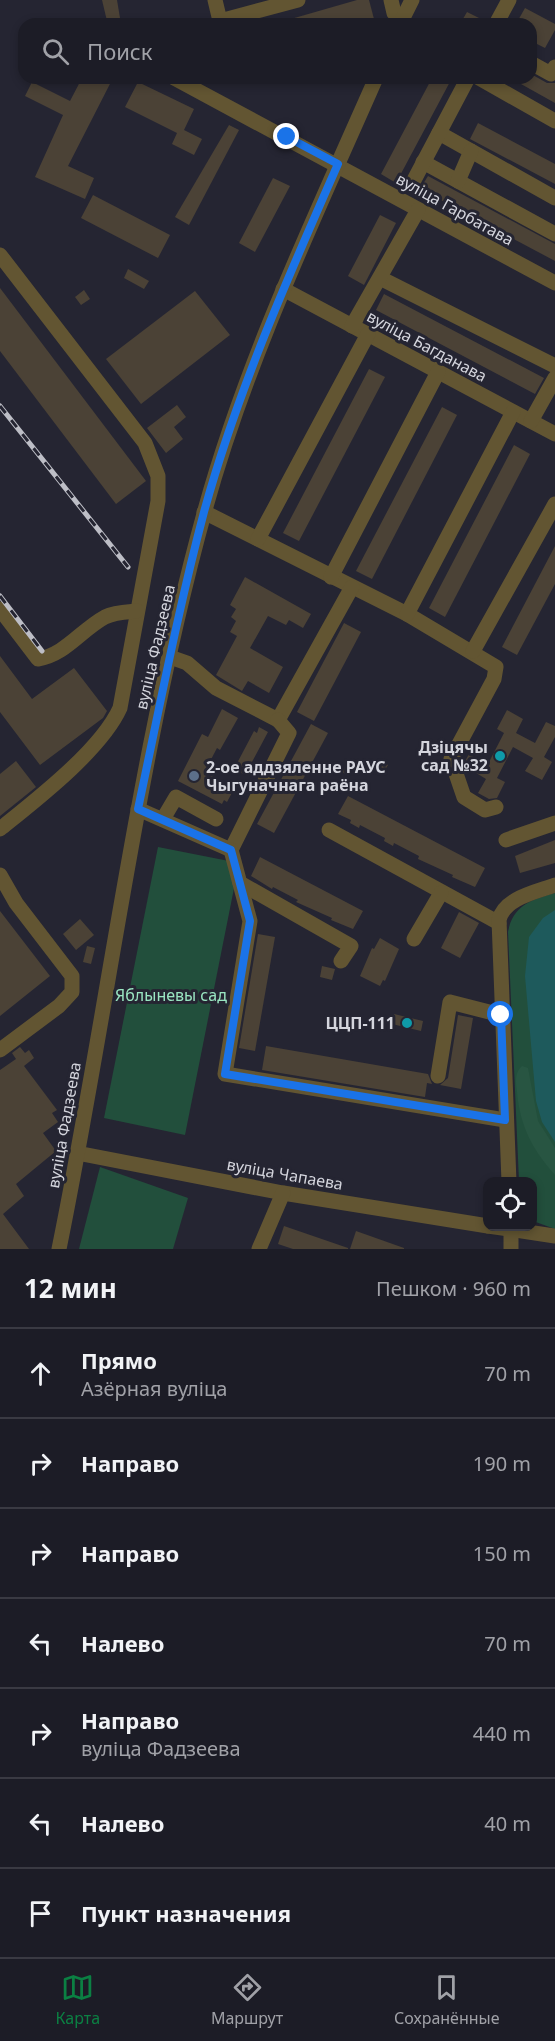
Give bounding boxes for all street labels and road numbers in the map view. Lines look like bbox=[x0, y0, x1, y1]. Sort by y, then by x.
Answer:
street label: вуліца Гарбатава bbox=[392, 168, 518, 250]
street label: вуліца Багданава bbox=[363, 305, 491, 387]
street label: вуліца Фадзеева bbox=[130, 582, 180, 712]
street label: вуліца Фадзеева bbox=[42, 1060, 86, 1190]
street label: вуліца Чапаева bbox=[225, 1153, 345, 1195]

